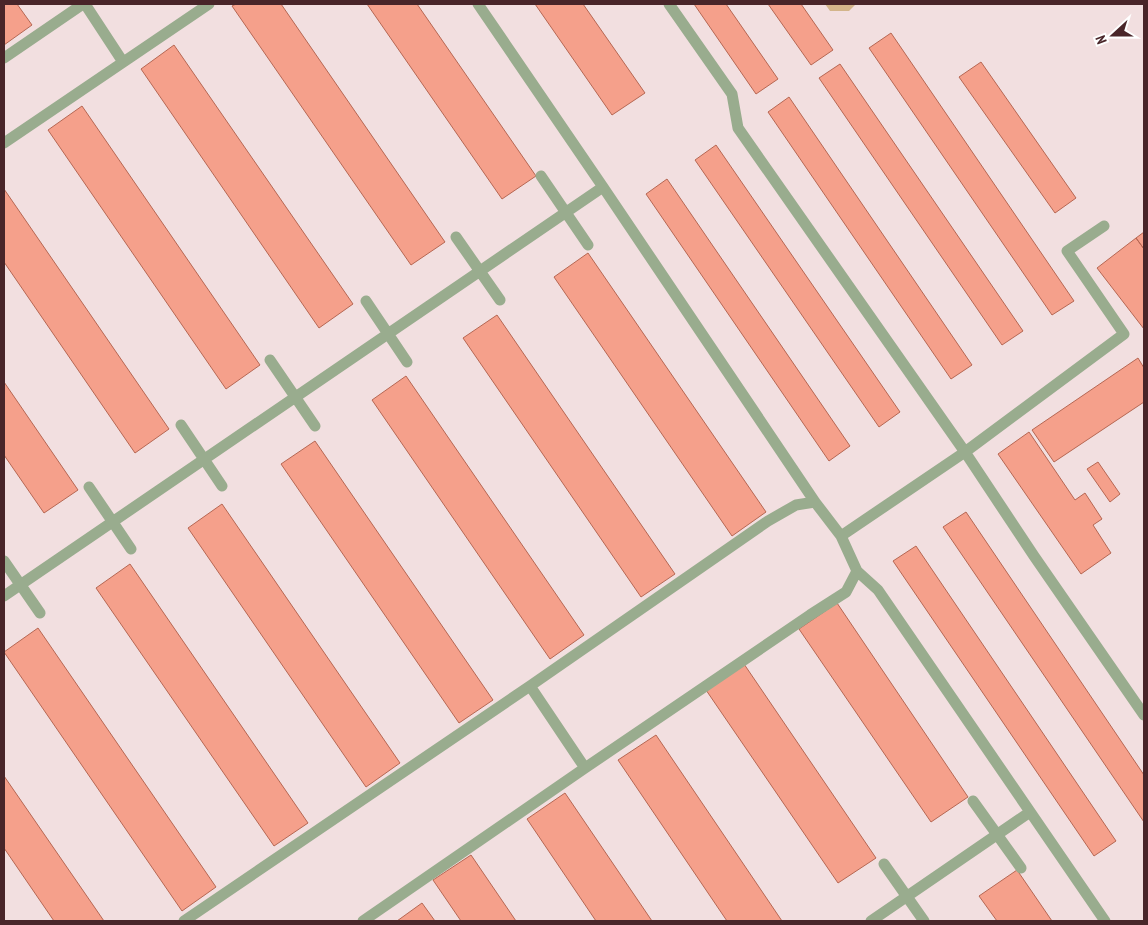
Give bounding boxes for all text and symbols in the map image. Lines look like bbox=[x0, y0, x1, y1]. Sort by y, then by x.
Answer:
north arrow bbox=[1088, 10, 1138, 60]
text: N bbox=[1091, 33, 1111, 46]

